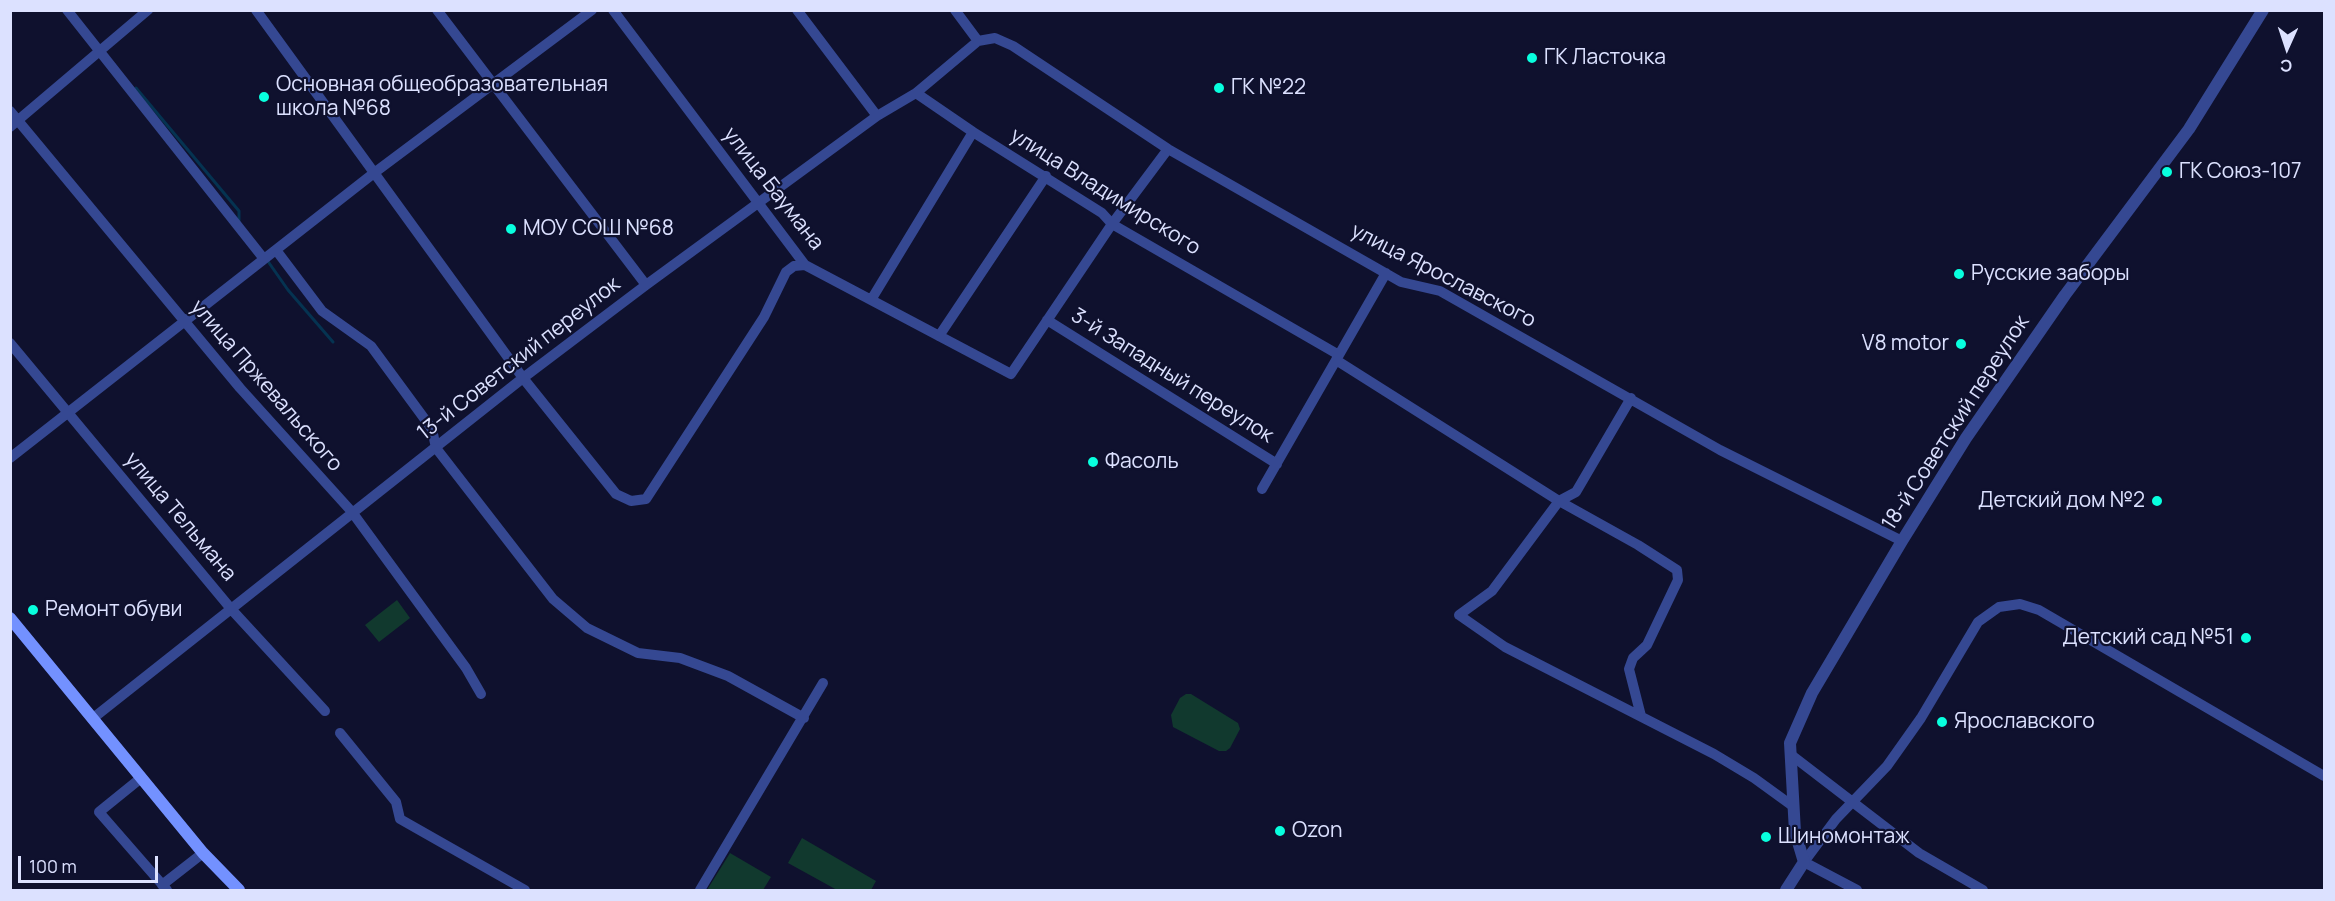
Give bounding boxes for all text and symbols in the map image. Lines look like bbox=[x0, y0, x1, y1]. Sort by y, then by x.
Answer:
north arrow bbox=[2257, 18, 2317, 78]
place label: ГК Ласточка bbox=[1544, 45, 1666, 71]
marker: ГК Ласточка bbox=[1525, 51, 1539, 65]
text: С bbox=[2280, 55, 2293, 77]
place label: Основная общеобразовательная школа №68 bbox=[276, 72, 608, 122]
place label: ГК №22 bbox=[1231, 75, 1306, 101]
marker: ГК №22 bbox=[1212, 81, 1226, 95]
marker: Основная общеобразовательная школа №68 bbox=[257, 90, 271, 104]
street label: улица Баумана bbox=[717, 123, 829, 255]
street label: улица Владимирского bbox=[1005, 123, 1205, 261]
place label: ГК Союз-107 bbox=[2179, 159, 2302, 185]
marker: ГК Союз-107 bbox=[2160, 165, 2174, 179]
place label: МОУ СОШ №68 bbox=[523, 216, 674, 242]
street label: улица Ярославского bbox=[1346, 218, 1540, 334]
marker: МОУ СОШ №68 bbox=[504, 222, 518, 236]
place label: Русские заборы bbox=[1971, 261, 2130, 287]
marker: Русские заборы bbox=[1952, 267, 1966, 281]
street label: 13-й Советский переулок bbox=[413, 272, 625, 446]
street label: улица Пржевальского bbox=[185, 295, 347, 477]
street label: 3-й Западный переулок bbox=[1066, 303, 1278, 449]
street label: 18-й Советский переулок bbox=[1877, 311, 2035, 535]
place label: V8 motor bbox=[1862, 331, 1949, 357]
marker: V8 motor bbox=[1954, 337, 1968, 351]
street label: улица Тельмана bbox=[119, 447, 241, 587]
place label: Фасоль bbox=[1105, 449, 1179, 475]
marker: Фасоль bbox=[1086, 455, 1100, 469]
place label: Детский дом №2 bbox=[1978, 488, 2145, 514]
marker: Детский дом №2 bbox=[2150, 494, 2164, 508]
place label: Ремонт обуви bbox=[45, 597, 182, 623]
marker: Ремонт обуви bbox=[26, 603, 40, 617]
place label: Детский сад №51 bbox=[2062, 625, 2234, 651]
marker: Детский сад №51 bbox=[2239, 631, 2253, 645]
place label: Ярославского bbox=[1954, 709, 2095, 735]
marker: Ярославского bbox=[1935, 715, 1949, 729]
place label: Ozon bbox=[1292, 818, 1342, 844]
marker: Ozon bbox=[1273, 824, 1287, 838]
place label: Шиномонтаж bbox=[1778, 824, 1910, 850]
marker: Шиномонтаж bbox=[1759, 830, 1773, 844]
scale bar bbox=[21, 844, 160, 882]
text: 100 m bbox=[29, 854, 77, 878]

